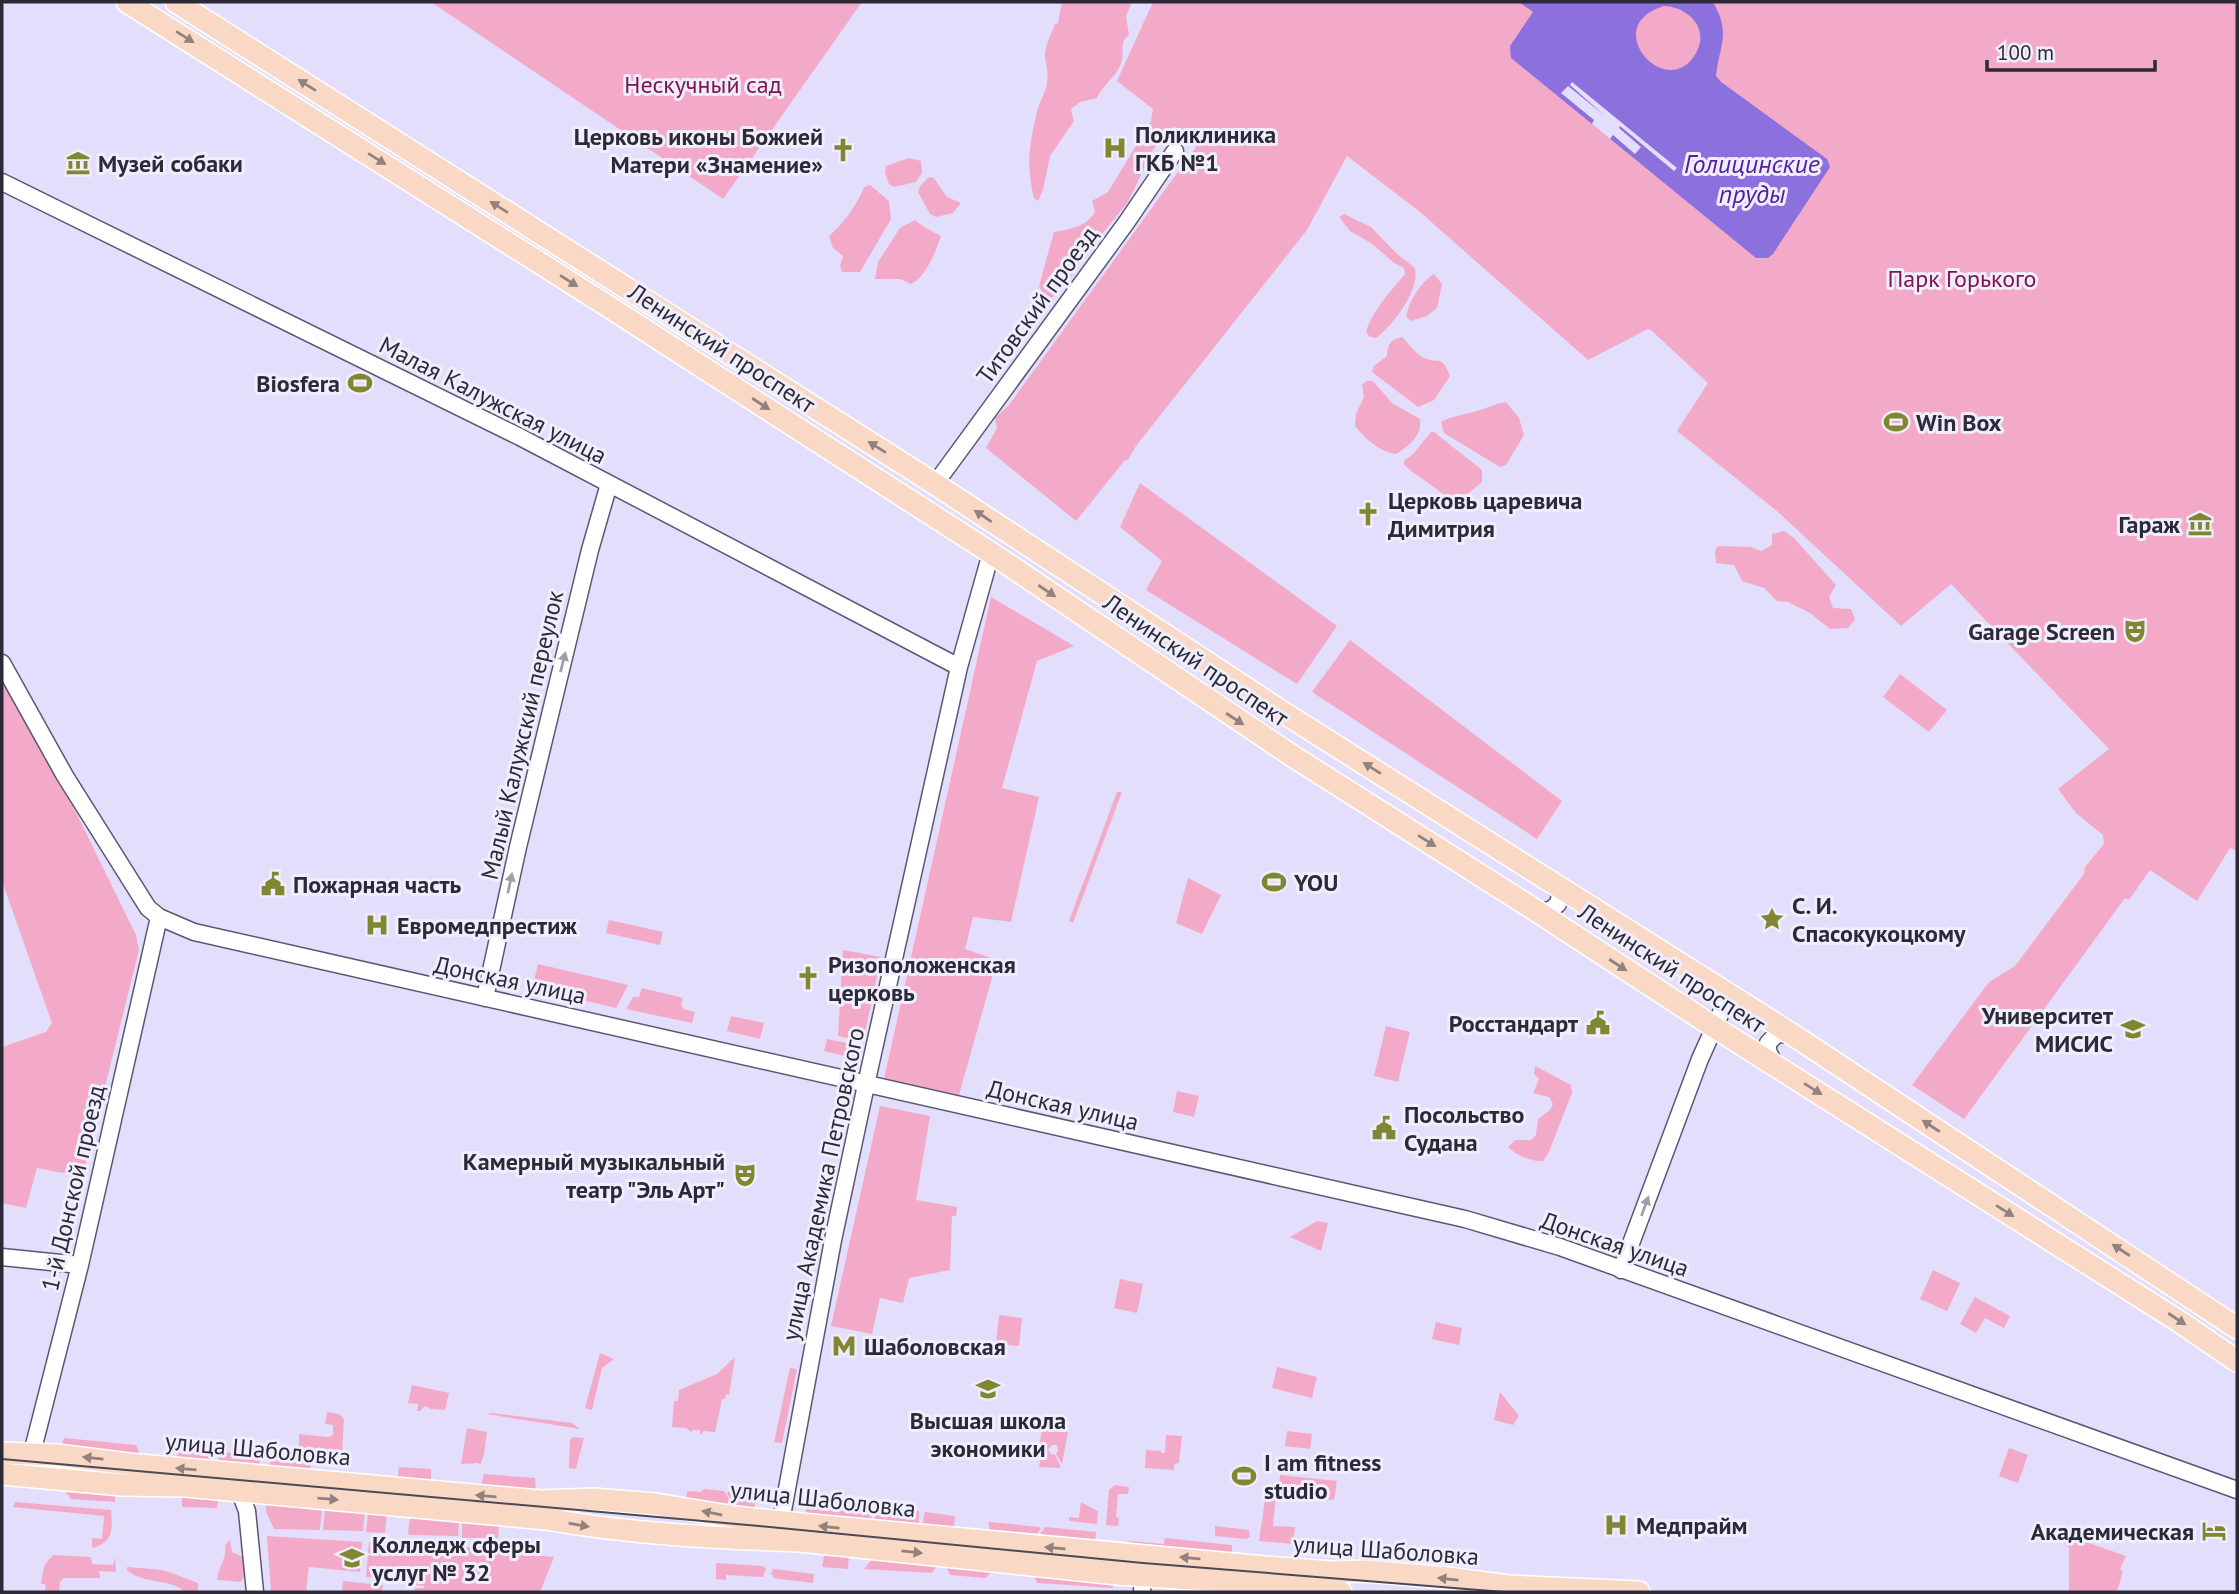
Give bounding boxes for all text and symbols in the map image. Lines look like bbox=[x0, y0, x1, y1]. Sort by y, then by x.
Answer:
scale bar bbox=[1987, 28, 2155, 72]
one-way arrow bbox=[175, 31, 195, 44]
text: 100 m bbox=[1997, 39, 2054, 66]
park label: Нескучный сад bbox=[624, 69, 782, 100]
one-way arrow bbox=[298, 78, 316, 92]
place label: Поликлиника ГКБ №1 bbox=[1135, 119, 1276, 178]
place label: Церковь иконы Божией Матери «Знамение» bbox=[574, 121, 823, 180]
hospital icon: Поликлиника ГКБ №1 bbox=[1101, 134, 1129, 162]
church icon: Церковь иконы Божией Матери «Знамение» bbox=[829, 136, 857, 164]
water label: Голицинские пруды bbox=[1684, 147, 1820, 210]
place label: Музей собаки bbox=[98, 148, 243, 179]
museum icon: Музей собаки bbox=[64, 149, 92, 177]
one-way arrow bbox=[367, 153, 387, 166]
one-way arrow bbox=[490, 200, 508, 214]
street label: Титовский проезд bbox=[969, 220, 1105, 390]
park label: Парк Горького bbox=[1888, 263, 2036, 294]
one-way arrow bbox=[559, 275, 579, 288]
street label: Ленинский проспект bbox=[622, 275, 822, 420]
street label: Малая Калужская улица bbox=[374, 329, 612, 471]
place label: Biosfera bbox=[256, 368, 340, 399]
sports icon: Biosfera bbox=[346, 369, 374, 397]
one-way arrow bbox=[751, 398, 770, 411]
place label: Win Box bbox=[1916, 407, 2002, 438]
sports icon: Win Box bbox=[1882, 408, 1910, 436]
one-way arrow bbox=[867, 441, 887, 454]
place label: Церковь царевича Димитрия bbox=[1388, 485, 1582, 544]
church icon: Церковь царевича Димитрия bbox=[1354, 500, 1382, 528]
one-way arrow bbox=[974, 509, 992, 523]
place label: Гараж bbox=[2118, 509, 2180, 540]
museum icon: Гараж bbox=[2186, 510, 2214, 538]
one-way arrow bbox=[1038, 584, 1056, 598]
street label: Ленинский проспект bbox=[1097, 586, 1295, 734]
street label: Малый Калужский переулок bbox=[474, 587, 570, 883]
place label: Garage Screen bbox=[1968, 616, 2115, 647]
theatre icon: Garage Screen bbox=[2121, 617, 2149, 645]
one-way arrow bbox=[558, 651, 569, 673]
one-way arrow bbox=[1226, 712, 1245, 725]
one-way arrow bbox=[1362, 762, 1381, 775]
one-way arrow bbox=[1418, 835, 1437, 848]
place label: YOU bbox=[1293, 867, 1338, 898]
sports icon: YOU bbox=[1260, 868, 1288, 896]
place label: Пожарная часть bbox=[293, 869, 461, 900]
public building icon: Пожарная часть bbox=[259, 870, 287, 898]
one-way arrow bbox=[504, 872, 515, 894]
place label: С. И. Спасокукоцкому bbox=[1792, 890, 1966, 949]
street label: Ленинский проспект bbox=[1572, 895, 1772, 1040]
place icon: С. И. Спасокукоцкому bbox=[1758, 905, 1786, 933]
place label: Евромедпрестиж bbox=[397, 910, 577, 941]
hospital icon: Евромедпрестиж bbox=[363, 911, 391, 939]
street label: Донская улица bbox=[431, 949, 589, 1011]
place label: Ризоположенская церковь bbox=[828, 949, 1016, 1008]
one-way arrow bbox=[1609, 958, 1628, 971]
church icon: Ризоположенская церковь bbox=[794, 964, 822, 992]
place label: Университет МИСИС bbox=[1981, 1000, 2114, 1059]
place label: Росстандарт bbox=[1449, 1008, 1579, 1039]
public building icon: Росстандарт bbox=[1584, 1009, 1612, 1037]
school or university icon: Университет МИСИС bbox=[2119, 1015, 2147, 1043]
street label: улица Академика Петровского bbox=[775, 1025, 871, 1343]
street label: Донская улица bbox=[984, 1073, 1142, 1137]
street label: 1-й Донской проезд bbox=[34, 1082, 112, 1294]
one-way arrow bbox=[1804, 1083, 1823, 1096]
place label: Посольство Судана bbox=[1404, 1099, 1525, 1158]
public building icon: Посольство Судана bbox=[1370, 1114, 1398, 1142]
one-way arrow bbox=[1921, 1119, 1941, 1132]
place label: Камерный музыкальный театр "Эль Арт" bbox=[463, 1146, 725, 1205]
theatre icon: Камерный музыкальный театр "Эль Арт" bbox=[731, 1161, 759, 1189]
one-way arrow bbox=[1640, 1195, 1651, 1216]
street label: Донская улица bbox=[1537, 1204, 1693, 1284]
one-way arrow bbox=[1996, 1204, 2015, 1217]
one-way arrow bbox=[2112, 1244, 2131, 1257]
one-way arrow bbox=[2167, 1313, 2187, 1326]
place label: Шаболовская bbox=[864, 1331, 1006, 1362]
metro station icon: Шаболовская bbox=[830, 1332, 858, 1360]
school or university icon: Высшая школа экономики bbox=[974, 1375, 1002, 1403]
place label: Высшая школа экономики bbox=[910, 1405, 1066, 1464]
street label: улица Шаболовка bbox=[164, 1425, 352, 1473]
place label: I am fitness studio bbox=[1264, 1447, 1381, 1506]
one-way arrow bbox=[82, 1453, 104, 1464]
sports icon: I am fitness studio bbox=[1230, 1462, 1258, 1490]
one-way arrow bbox=[175, 1463, 197, 1474]
street label: улица Шаболовка bbox=[729, 1474, 917, 1524]
one-way arrow bbox=[475, 1490, 497, 1501]
one-way arrow bbox=[317, 1494, 339, 1505]
one-way arrow bbox=[701, 1507, 723, 1518]
place label: Медпрайм bbox=[1636, 1510, 1747, 1541]
hospital icon: Медпрайм bbox=[1602, 1511, 1630, 1539]
place label: Академическая bbox=[2031, 1516, 2194, 1547]
hotel icon: Академическая bbox=[2200, 1517, 2228, 1545]
one-way arrow bbox=[568, 1520, 590, 1531]
one-way arrow bbox=[817, 1521, 839, 1532]
street label: улица Шаболовка bbox=[1292, 1528, 1480, 1572]
place label: Колледж сферы услуг № 32 bbox=[371, 1529, 541, 1588]
one-way arrow bbox=[1044, 1542, 1066, 1553]
school or university icon: Колледж сферы услуг № 32 bbox=[338, 1544, 366, 1572]
one-way arrow bbox=[902, 1547, 924, 1558]
one-way arrow bbox=[1179, 1552, 1201, 1563]
one-way arrow bbox=[1437, 1573, 1459, 1584]

